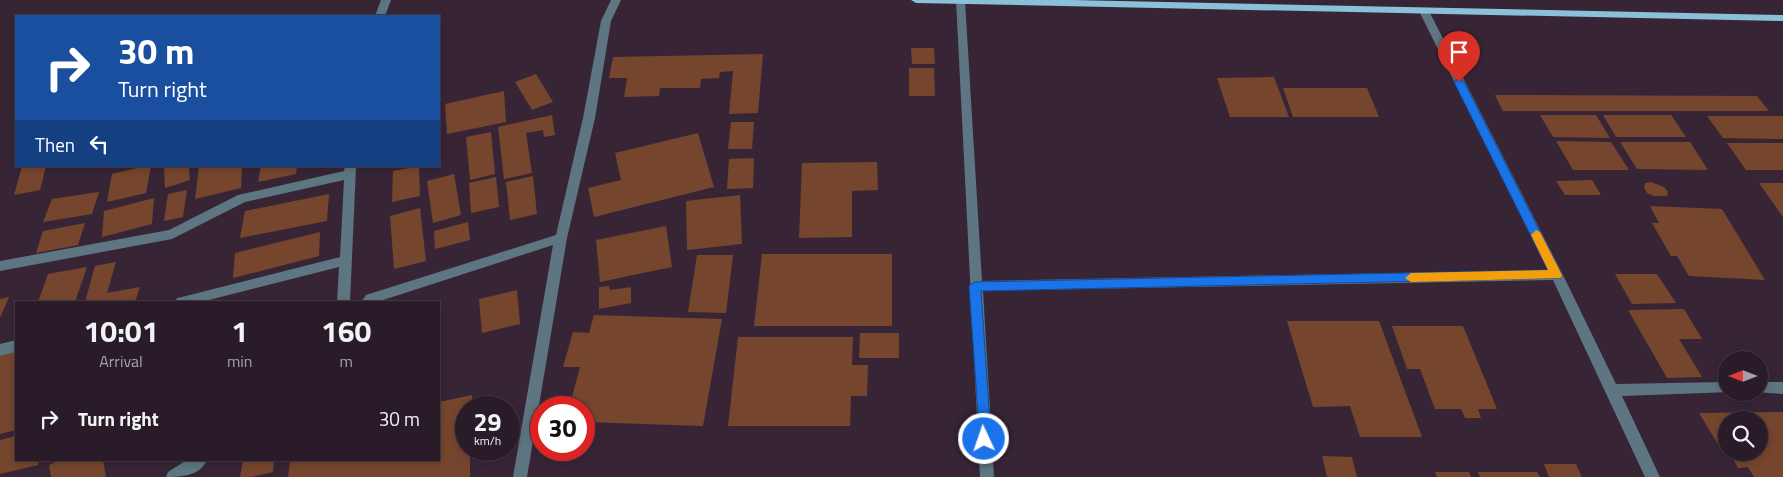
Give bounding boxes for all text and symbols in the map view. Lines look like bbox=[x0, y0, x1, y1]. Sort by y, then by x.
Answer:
text: 30 m bbox=[118, 24, 194, 78]
pin bbox=[1438, 31, 1480, 82]
icon: right bbox=[35, 35, 100, 100]
icon: arrive bbox=[1445, 38, 1473, 66]
text: Turn right bbox=[118, 72, 207, 106]
text: Then bbox=[35, 130, 75, 159]
icon: left bbox=[85, 130, 113, 158]
text: 10:01 bbox=[84, 308, 158, 354]
text: 1 bbox=[231, 308, 248, 354]
text: 160 bbox=[321, 308, 371, 354]
text: Arrival bbox=[99, 349, 143, 373]
text: min bbox=[227, 349, 252, 373]
text: m bbox=[340, 349, 353, 373]
north arrow bbox=[1718, 351, 1768, 401]
map controls bbox=[1718, 351, 1768, 461]
speed limit sign: 30 bbox=[530, 396, 595, 461]
text: 29 bbox=[473, 403, 502, 441]
text: Turn right bbox=[78, 404, 159, 433]
text: 30 m bbox=[379, 404, 420, 433]
icon: right bbox=[35, 405, 63, 433]
button: search bbox=[1718, 411, 1768, 461]
position arrow bbox=[957, 412, 1009, 464]
text: km/h bbox=[474, 431, 501, 450]

